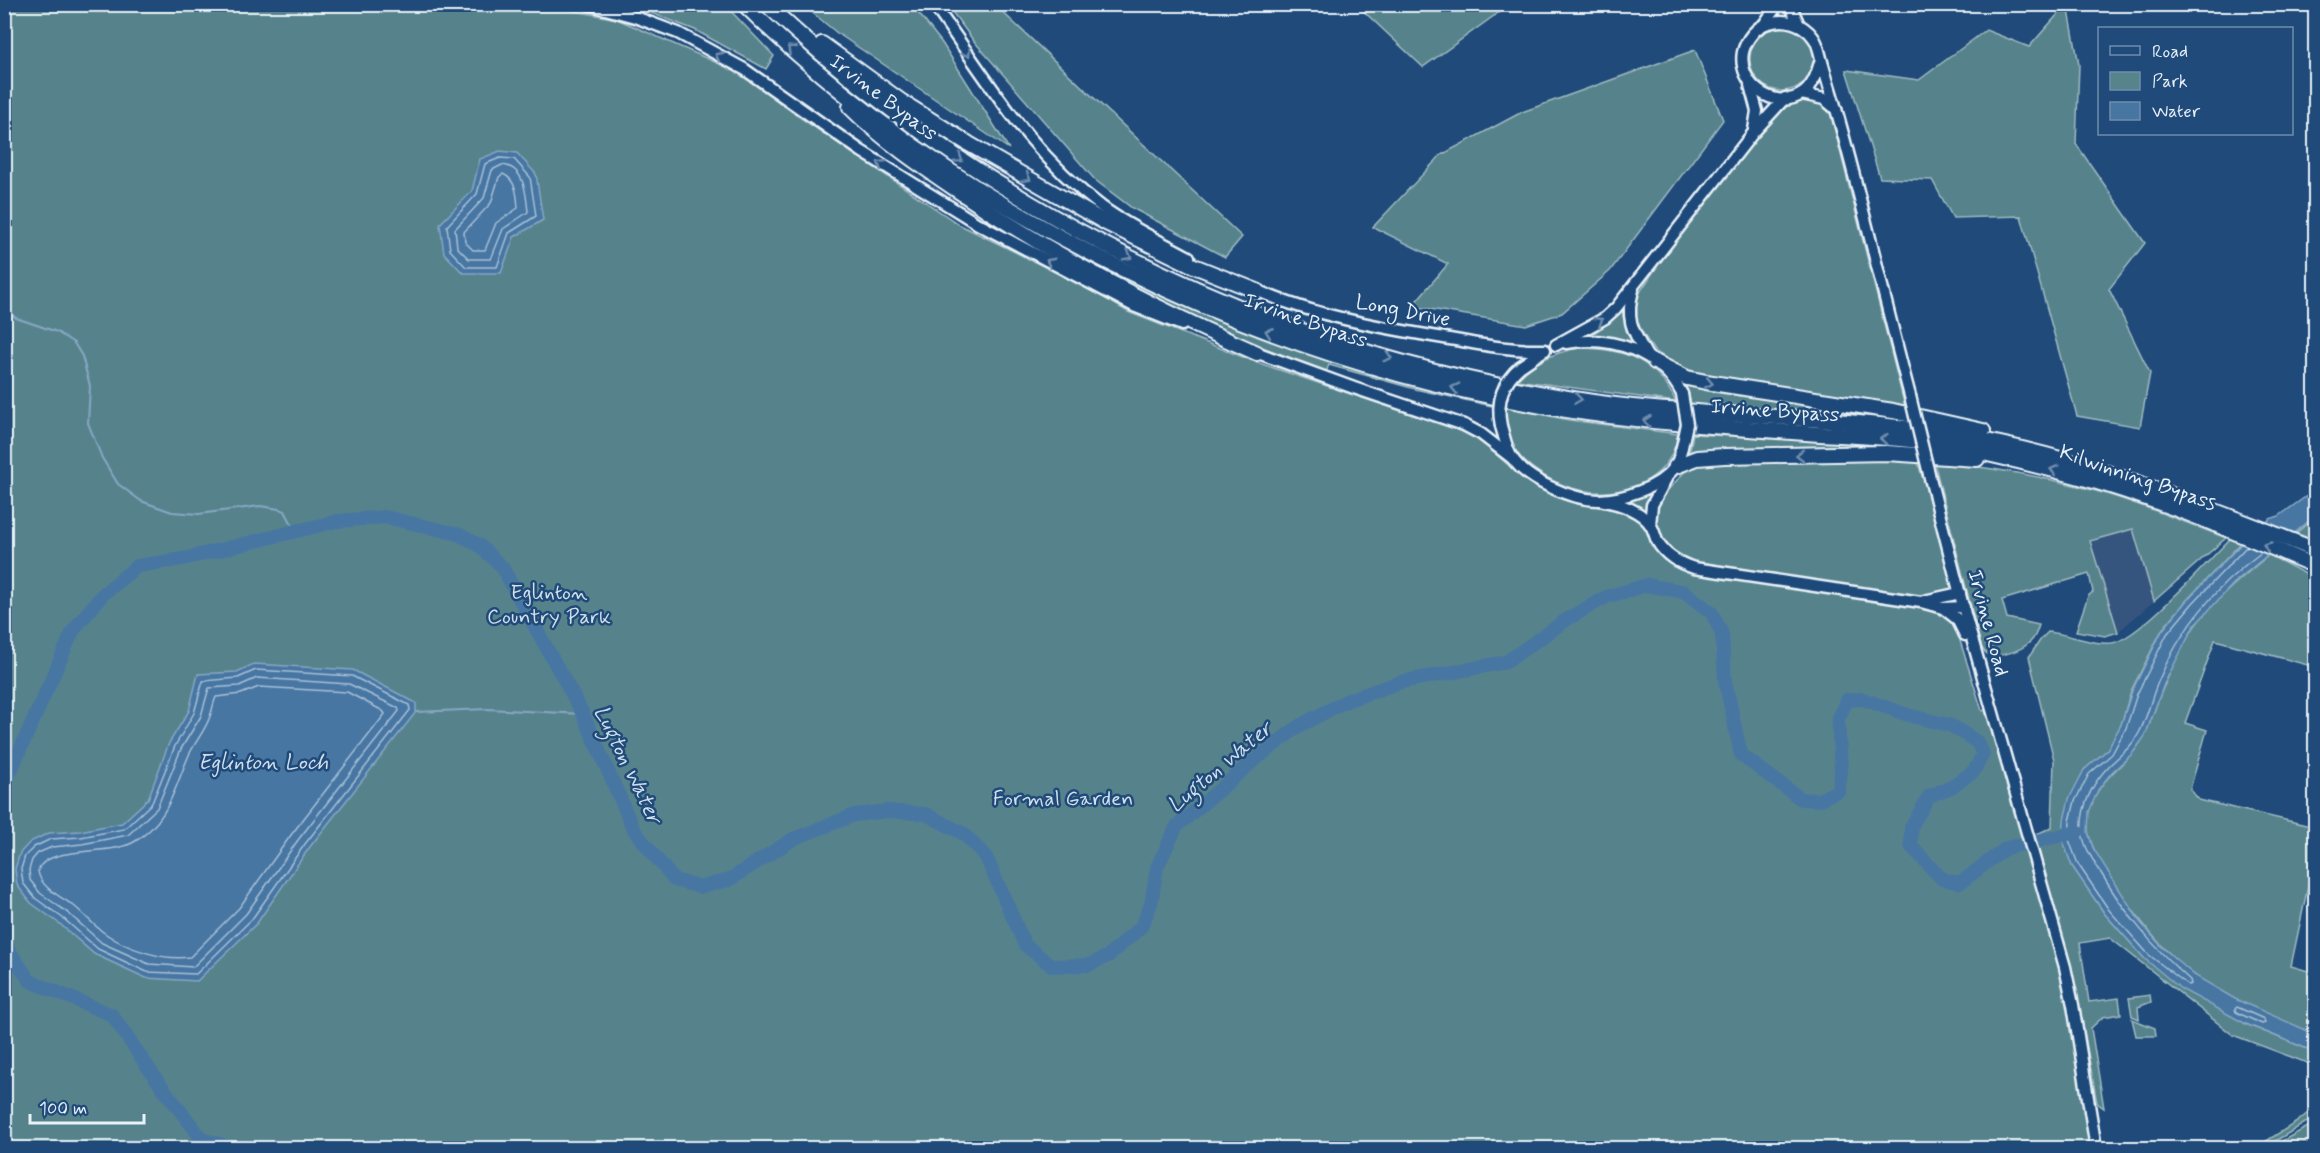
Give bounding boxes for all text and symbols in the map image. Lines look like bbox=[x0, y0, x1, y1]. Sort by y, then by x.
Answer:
legend bbox=[2098, 27, 2293, 135]
text: Road bbox=[2152, 40, 2188, 64]
one-way arrow bbox=[787, 45, 797, 56]
one-way arrow bbox=[959, 46, 970, 57]
street label: Irvine Bypass bbox=[823, 48, 943, 148]
one-way arrow bbox=[715, 52, 726, 63]
text: Park bbox=[2152, 70, 2188, 94]
text: Water bbox=[2152, 100, 2201, 124]
one-way arrow bbox=[953, 152, 964, 163]
one-way arrow bbox=[877, 160, 888, 171]
one-way arrow bbox=[1021, 170, 1032, 182]
one-way arrow bbox=[1122, 249, 1132, 260]
one-way arrow bbox=[1045, 258, 1056, 269]
street label: Irvine Bypass bbox=[1240, 287, 1371, 355]
street label: Long Drive bbox=[1353, 288, 1452, 335]
one-way arrow bbox=[1592, 317, 1603, 328]
one-way arrow bbox=[1264, 326, 1274, 339]
one-way arrow bbox=[1382, 350, 1393, 362]
one-way arrow bbox=[1704, 376, 1714, 389]
one-way arrow bbox=[1450, 382, 1460, 395]
one-way arrow bbox=[1573, 393, 1582, 405]
street label: Irvine Bypass bbox=[1710, 393, 1840, 429]
one-way arrow bbox=[1643, 415, 1652, 428]
one-way arrow bbox=[1879, 432, 1888, 445]
street label: Kilwinning Bypass bbox=[2056, 438, 2220, 518]
one-way arrow bbox=[1796, 448, 1805, 461]
one-way arrow bbox=[2049, 465, 2060, 477]
one-way arrow bbox=[2262, 541, 2273, 553]
street label: Irvine Road bbox=[1960, 567, 2016, 680]
park label: Eglinton Country Park bbox=[487, 579, 611, 631]
water label: Lugton Water bbox=[584, 701, 669, 832]
water label: Lugton Water bbox=[1162, 714, 1282, 822]
water label: Eglinton Loch bbox=[198, 749, 329, 778]
park label: Formal Garden bbox=[993, 785, 1133, 813]
scale bar bbox=[30, 1087, 144, 1125]
text: 100 m bbox=[39, 1097, 87, 1121]

